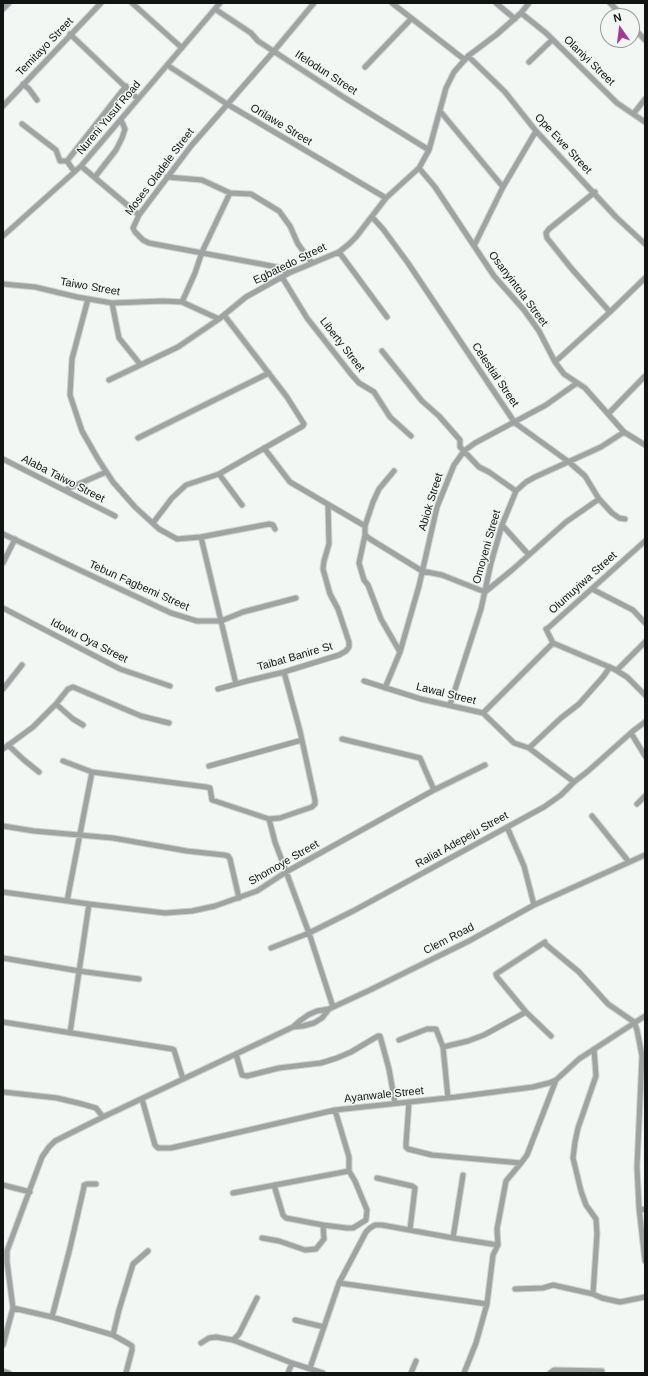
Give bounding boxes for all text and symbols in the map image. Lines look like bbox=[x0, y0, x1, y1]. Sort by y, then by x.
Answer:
north arrow bbox=[600, 8, 640, 48]
text: N bbox=[612, 11, 623, 24]
street label: Temitayo Street bbox=[14, 15, 76, 79]
street label: Olaniyi Street bbox=[561, 33, 617, 89]
street label: Ifelodun Street bbox=[292, 48, 360, 98]
street label: Nureni Yusuf Road bbox=[74, 78, 144, 158]
street label: Orilawe Street bbox=[248, 101, 314, 149]
street label: Ope Ewe Street bbox=[532, 111, 594, 177]
street label: Moses Oladele Street bbox=[123, 126, 197, 218]
street label: Egbatedo Street bbox=[251, 241, 329, 287]
street label: Osanyintola Street bbox=[485, 249, 551, 329]
street label: Taiwo Street bbox=[59, 275, 121, 299]
street label: Liberty Street bbox=[317, 315, 367, 375]
street label: Celestial Street bbox=[469, 340, 521, 410]
street label: Alaba Taiwo Street bbox=[19, 452, 107, 506]
street label: Abiok Street bbox=[416, 471, 446, 533]
street label: Omoyeni Street bbox=[470, 508, 504, 586]
street label: Olumuyiwa Street bbox=[546, 549, 620, 617]
street label: Tebun Fagbemi Street bbox=[87, 558, 191, 614]
street label: Idowu Oya Street bbox=[48, 616, 130, 666]
street label: Taibat Banire St bbox=[256, 640, 334, 674]
street label: Lawal Street bbox=[415, 680, 477, 708]
street label: Raliat Adepeju Street bbox=[413, 809, 511, 871]
street label: Shomoye Street bbox=[247, 838, 321, 888]
street label: Clem Road bbox=[421, 921, 477, 957]
street label: Ayanwale Street bbox=[344, 1084, 424, 1106]

